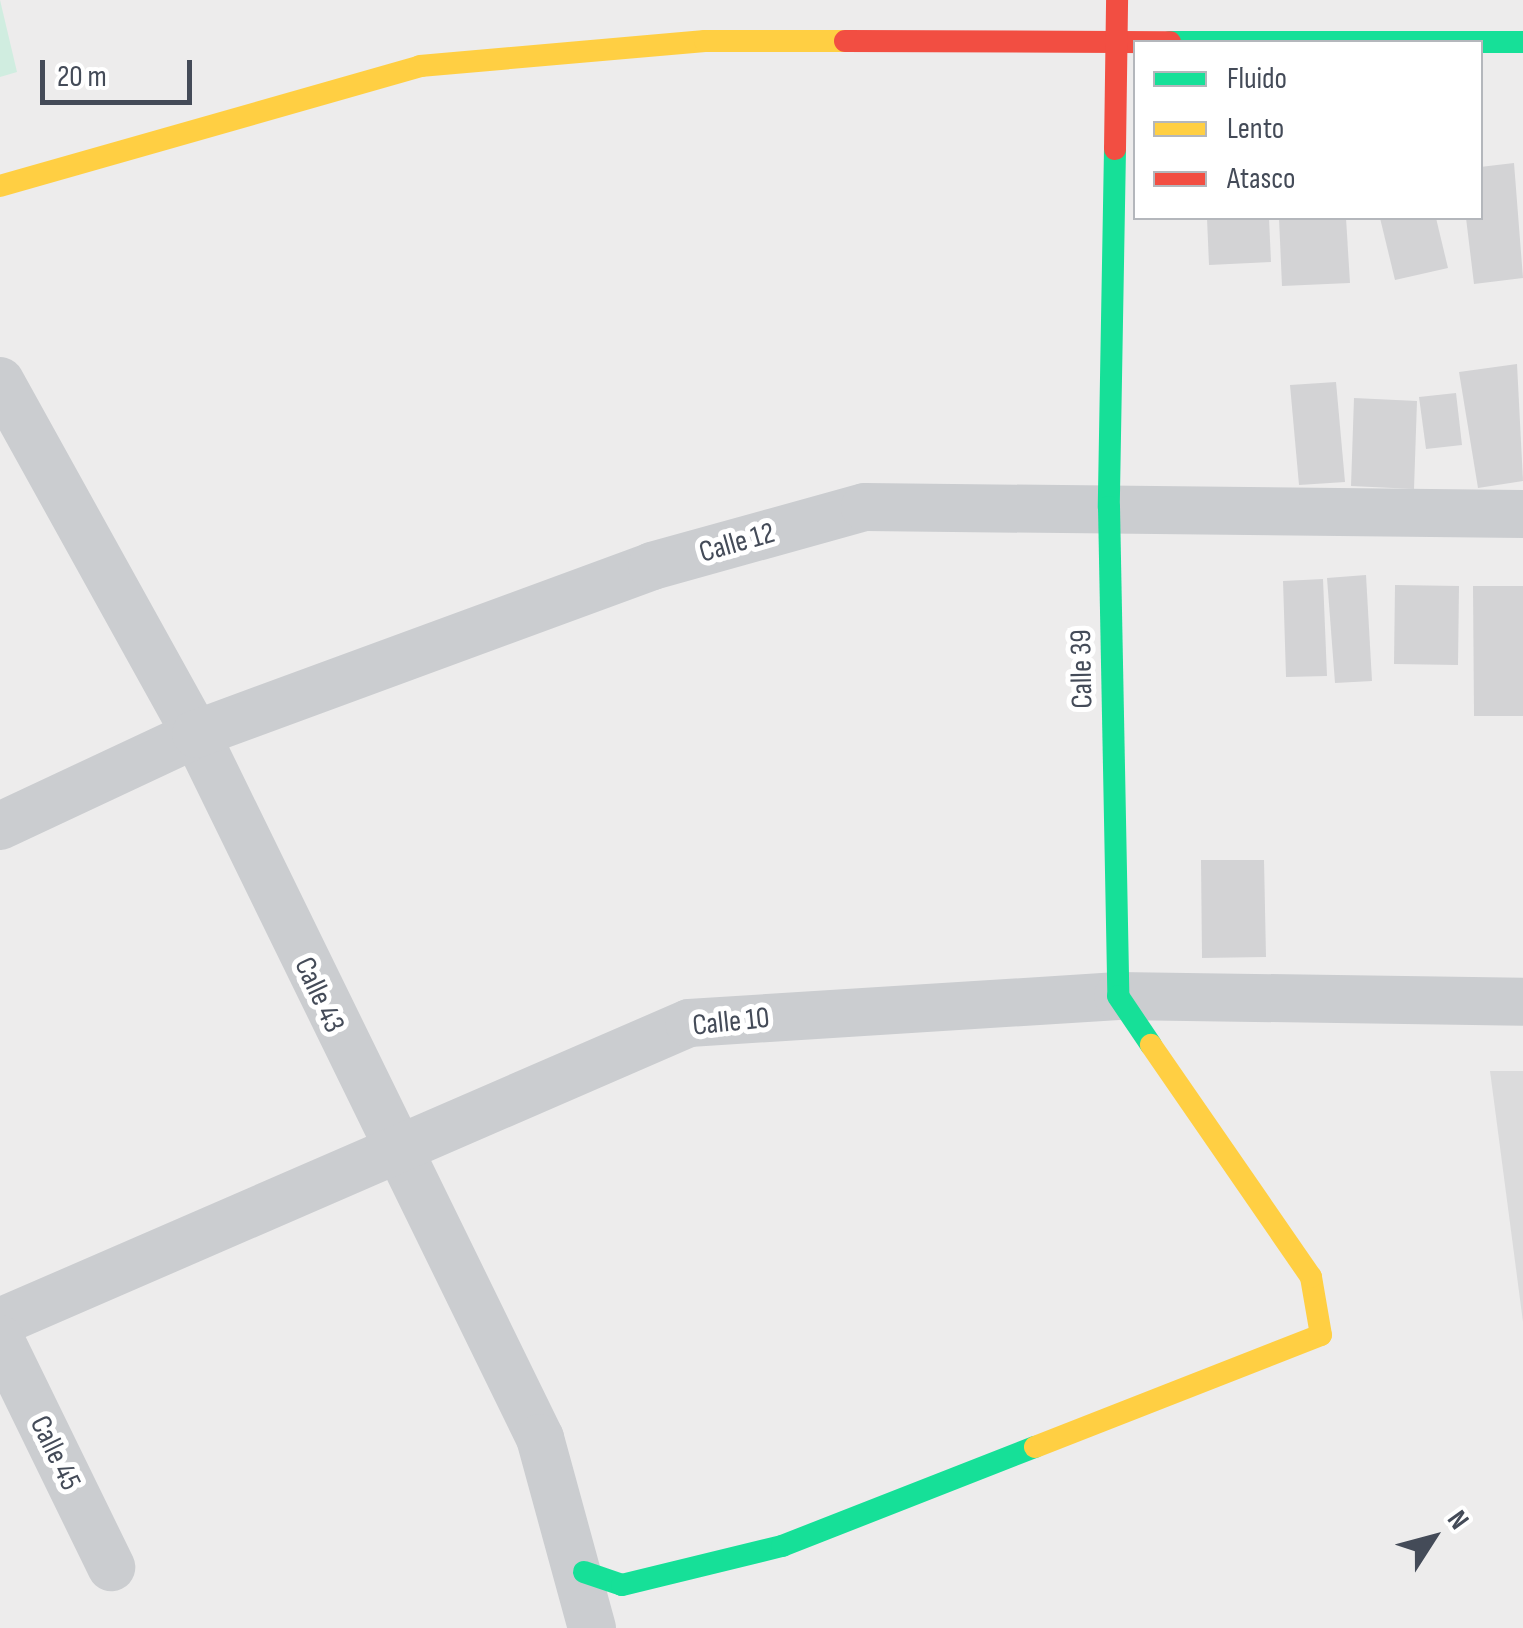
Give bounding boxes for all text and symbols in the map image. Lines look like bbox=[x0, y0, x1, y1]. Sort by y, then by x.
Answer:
scale bar bbox=[45, 40, 198, 102]
legend bbox=[1133, 40, 1483, 220]
text: 20 m bbox=[57, 59, 107, 95]
text: Fluido bbox=[1227, 61, 1287, 97]
text: Lento bbox=[1227, 111, 1284, 147]
text: Atasco bbox=[1227, 161, 1296, 197]
street label: Calle 12 bbox=[695, 515, 779, 571]
street label: Calle 39 bbox=[1063, 629, 1101, 709]
street label: Calle 43 bbox=[286, 952, 352, 1038]
street label: Calle 10 bbox=[691, 1000, 771, 1044]
street label: Calle 45 bbox=[22, 1410, 88, 1496]
north arrow bbox=[1383, 1488, 1483, 1588]
text: N bbox=[1440, 1504, 1475, 1536]

